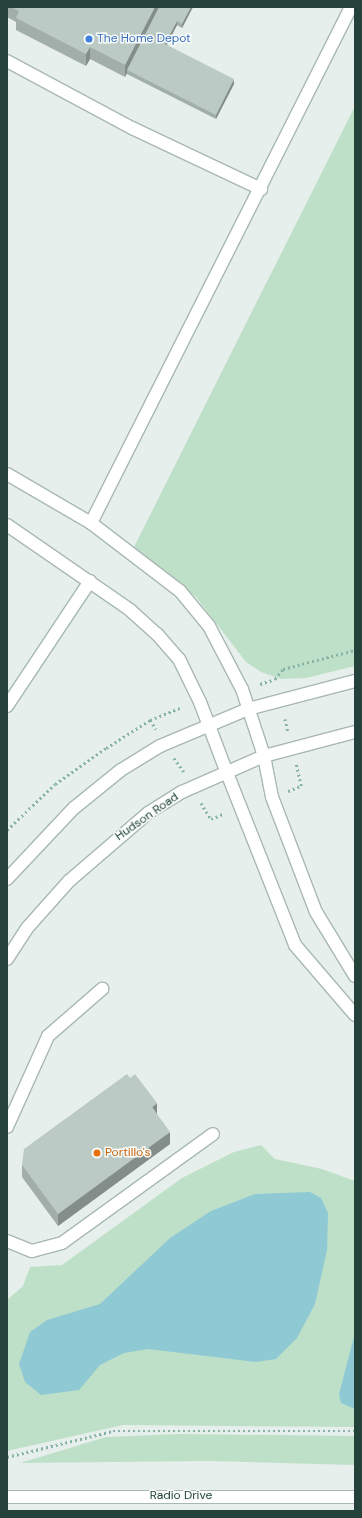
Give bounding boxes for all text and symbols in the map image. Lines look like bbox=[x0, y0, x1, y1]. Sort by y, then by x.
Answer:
place label: The Home Depot bbox=[97, 32, 191, 46]
marker: The Home Depot bbox=[84, 34, 94, 44]
street label: Hudson Road bbox=[113, 790, 181, 844]
place label: Portillo's bbox=[105, 1146, 151, 1160]
marker: Portillo's bbox=[92, 1148, 102, 1158]
street label: Radio Drive bbox=[150, 1489, 212, 1503]

